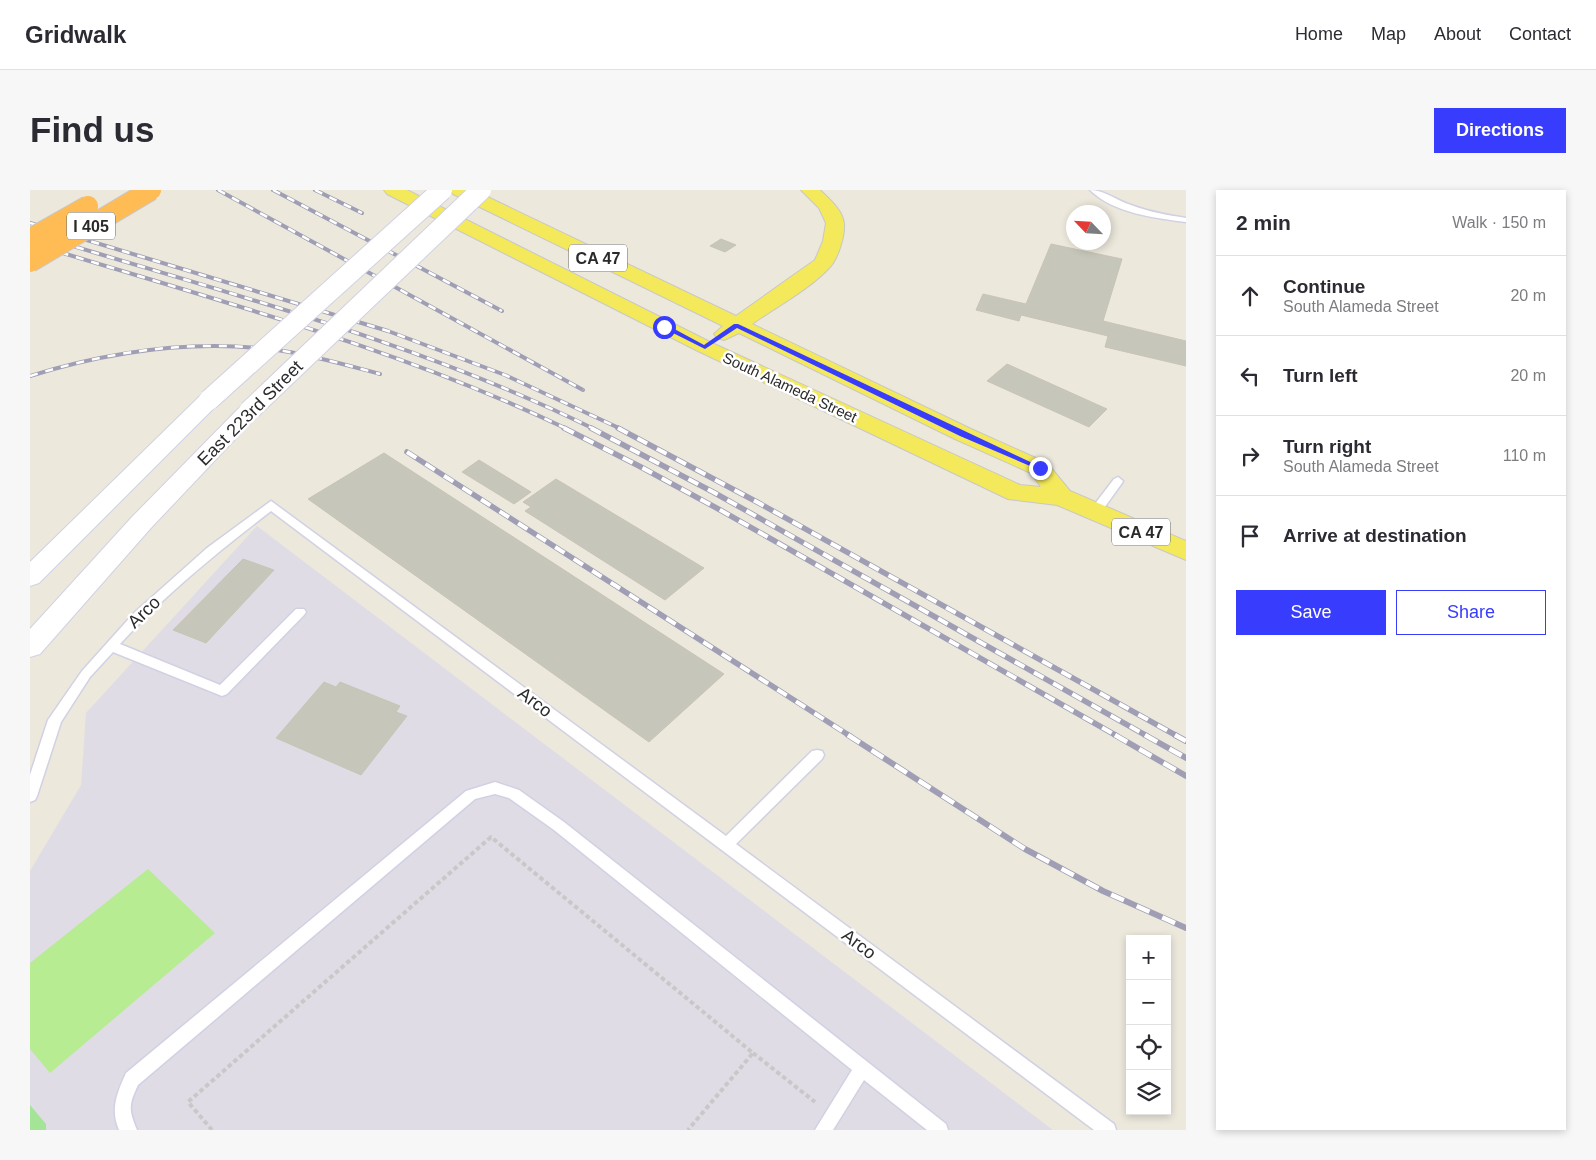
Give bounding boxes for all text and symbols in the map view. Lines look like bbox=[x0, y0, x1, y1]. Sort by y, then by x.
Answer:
text: Gridwalk bbox=[25, 21, 126, 48]
text: Home bbox=[1295, 24, 1343, 44]
text: Map bbox=[1371, 24, 1406, 44]
text: About bbox=[1434, 24, 1481, 44]
text: Contact bbox=[1509, 24, 1571, 44]
button: Directions bbox=[1434, 108, 1566, 153]
text: Find us bbox=[30, 110, 154, 149]
north arrow bbox=[1066, 205, 1111, 250]
text: 2 min bbox=[1236, 211, 1291, 234]
road number: I 405 bbox=[67, 212, 115, 240]
text: Walk · 150 m bbox=[1452, 214, 1546, 231]
road number: CA 47 bbox=[569, 244, 627, 272]
text: Continue bbox=[1283, 276, 1365, 297]
icon: ahead bbox=[1236, 282, 1264, 310]
text: 20 m bbox=[1510, 287, 1546, 304]
text: South Alameda Street bbox=[1283, 298, 1439, 315]
route start bbox=[653, 316, 676, 339]
street label: South Alameda Street bbox=[720, 348, 860, 426]
street label: East 223rd Street bbox=[193, 356, 307, 470]
icon: left bbox=[1236, 362, 1264, 390]
text: Turn left bbox=[1283, 365, 1358, 386]
text: 20 m bbox=[1510, 367, 1546, 384]
text: Turn right bbox=[1283, 436, 1371, 457]
icon: right bbox=[1236, 442, 1264, 470]
text: 110 m bbox=[1503, 447, 1546, 464]
route end bbox=[1029, 457, 1052, 480]
text: South Alameda Street bbox=[1283, 458, 1439, 475]
road number: CA 47 bbox=[1112, 518, 1170, 546]
icon: arrive bbox=[1236, 522, 1264, 550]
text: Arrive at destination bbox=[1283, 525, 1467, 546]
button: Save bbox=[1236, 590, 1386, 635]
button: Share bbox=[1396, 590, 1546, 635]
street label: Arco bbox=[124, 592, 164, 632]
street label: Arco bbox=[514, 683, 556, 721]
street label: Arco bbox=[838, 925, 880, 963]
map controls bbox=[1126, 935, 1171, 1115]
button: + bbox=[1126, 935, 1171, 980]
button: − bbox=[1126, 980, 1171, 1025]
button: locate bbox=[1126, 1025, 1171, 1070]
button: layers bbox=[1126, 1070, 1171, 1115]

